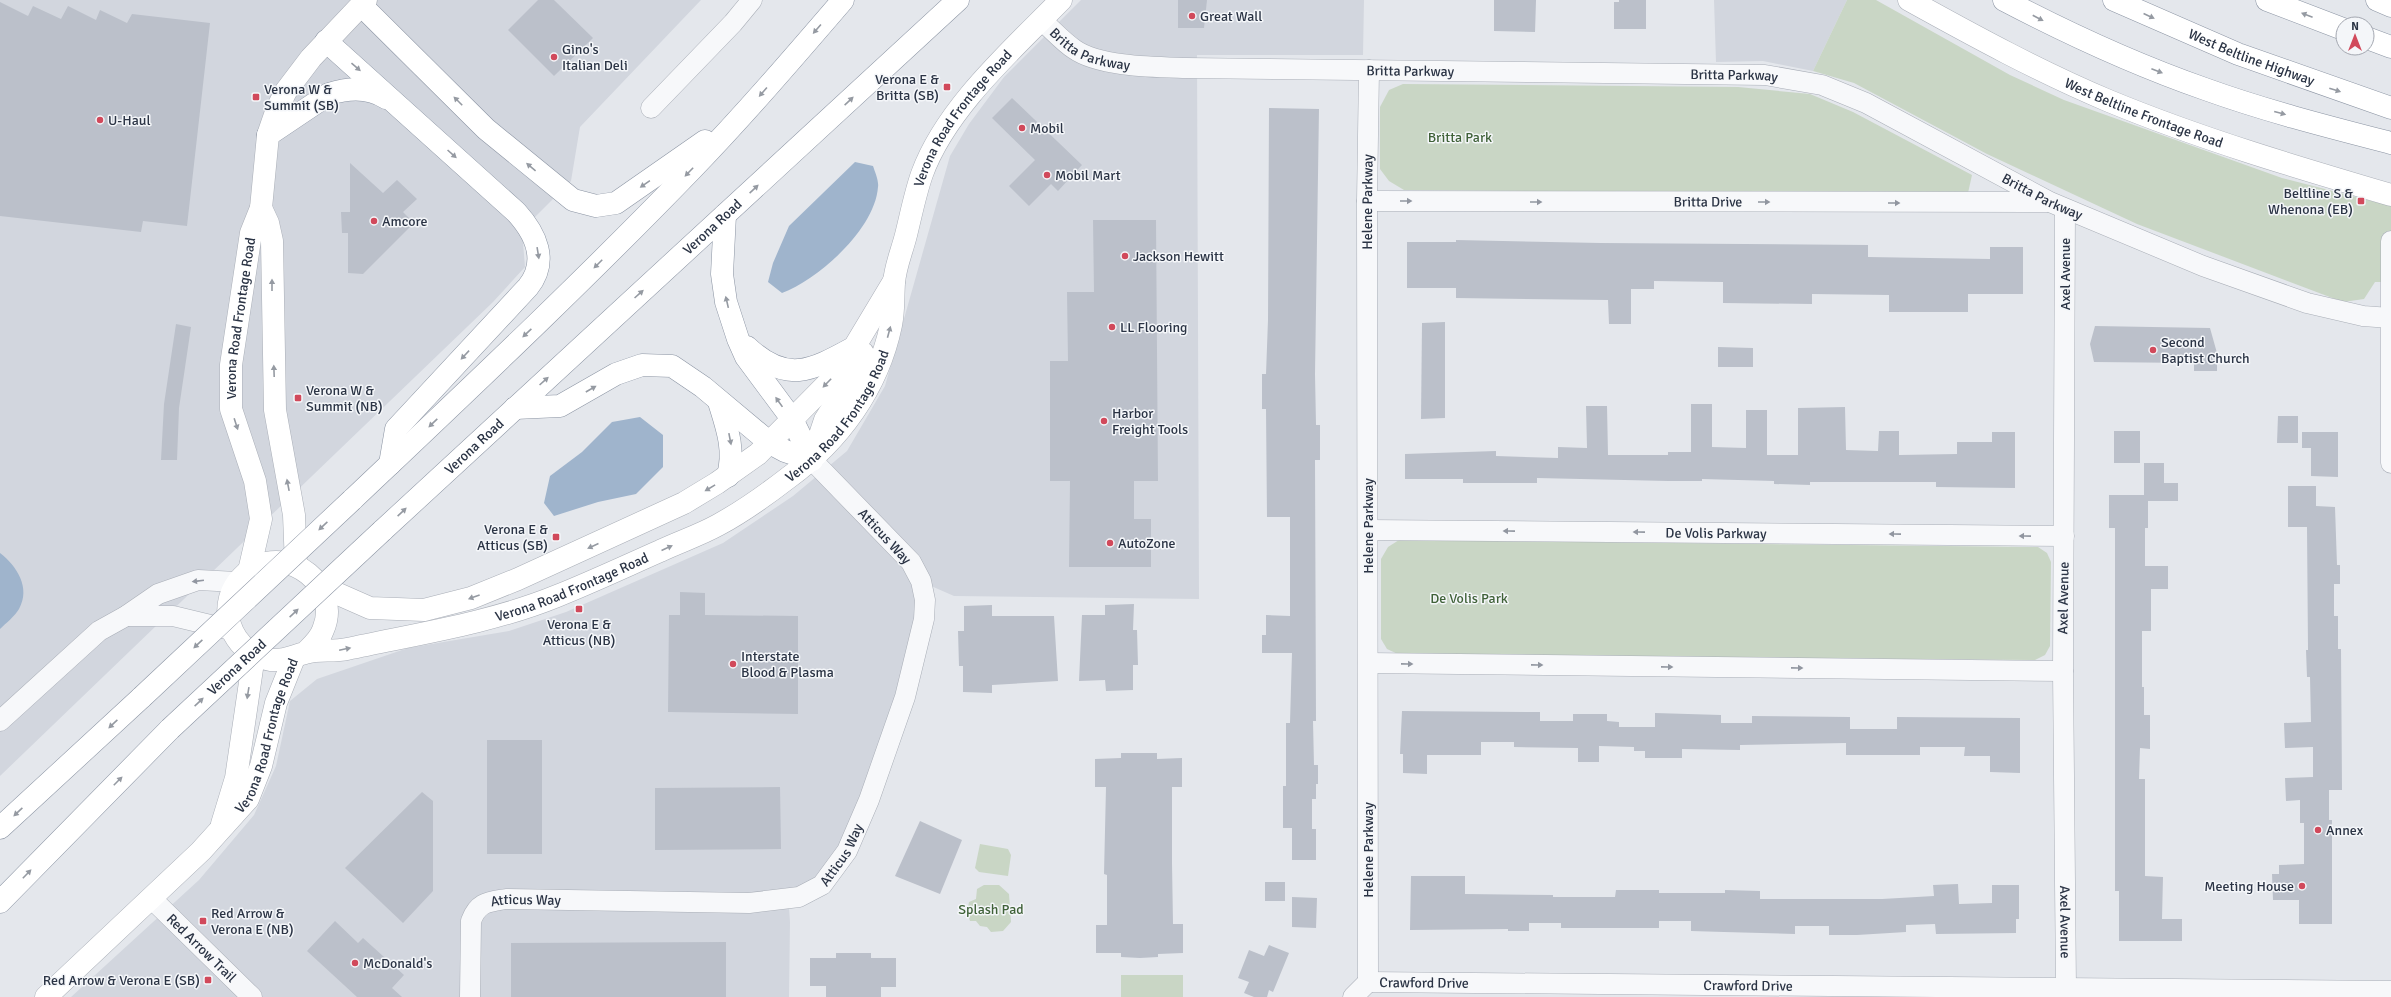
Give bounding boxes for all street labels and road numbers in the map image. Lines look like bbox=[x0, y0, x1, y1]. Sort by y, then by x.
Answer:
street label: Britta Parkway bbox=[1046, 24, 1132, 74]
street label: West Beltline Highway bbox=[2186, 25, 2317, 90]
street label: Verona Road Frontage Road bbox=[910, 46, 1016, 189]
street label: Britta Parkway bbox=[1366, 62, 1455, 80]
street label: Britta Parkway bbox=[1690, 66, 1780, 86]
street label: West Beltline Frontage Road bbox=[2062, 74, 2225, 152]
street label: Helene Parkway bbox=[1359, 154, 1377, 250]
street label: Britta Parkway bbox=[1999, 170, 2085, 224]
street label: Britta Drive bbox=[1674, 193, 1742, 211]
street label: Verona Road bbox=[679, 196, 746, 258]
street label: Verona Road Frontage Road bbox=[223, 236, 259, 400]
street label: Axel Avenue bbox=[2057, 238, 2074, 310]
street label: Verona Road Frontage Road bbox=[782, 348, 893, 486]
street label: Verona Road bbox=[441, 415, 507, 478]
street label: Helene Parkway bbox=[1360, 478, 1377, 574]
street label: Atticus Way bbox=[854, 505, 915, 568]
street label: De Volis Parkway bbox=[1665, 525, 1767, 542]
street label: Verona Road Frontage Road bbox=[493, 549, 651, 625]
street label: Axel Avenue bbox=[2054, 561, 2073, 635]
street label: Verona Road bbox=[204, 636, 270, 699]
street label: Verona Road Frontage Road bbox=[231, 656, 302, 817]
street label: Helene Parkway bbox=[1360, 802, 1377, 898]
street label: Atticus Way bbox=[816, 821, 867, 890]
street label: Axel Avenue bbox=[2056, 886, 2074, 958]
street label: Atticus Way bbox=[489, 891, 561, 911]
street label: Red Arrow Trail bbox=[163, 910, 240, 986]
street label: Crawford Drive bbox=[1379, 974, 1469, 992]
street label: Crawford Drive bbox=[1703, 977, 1793, 995]

